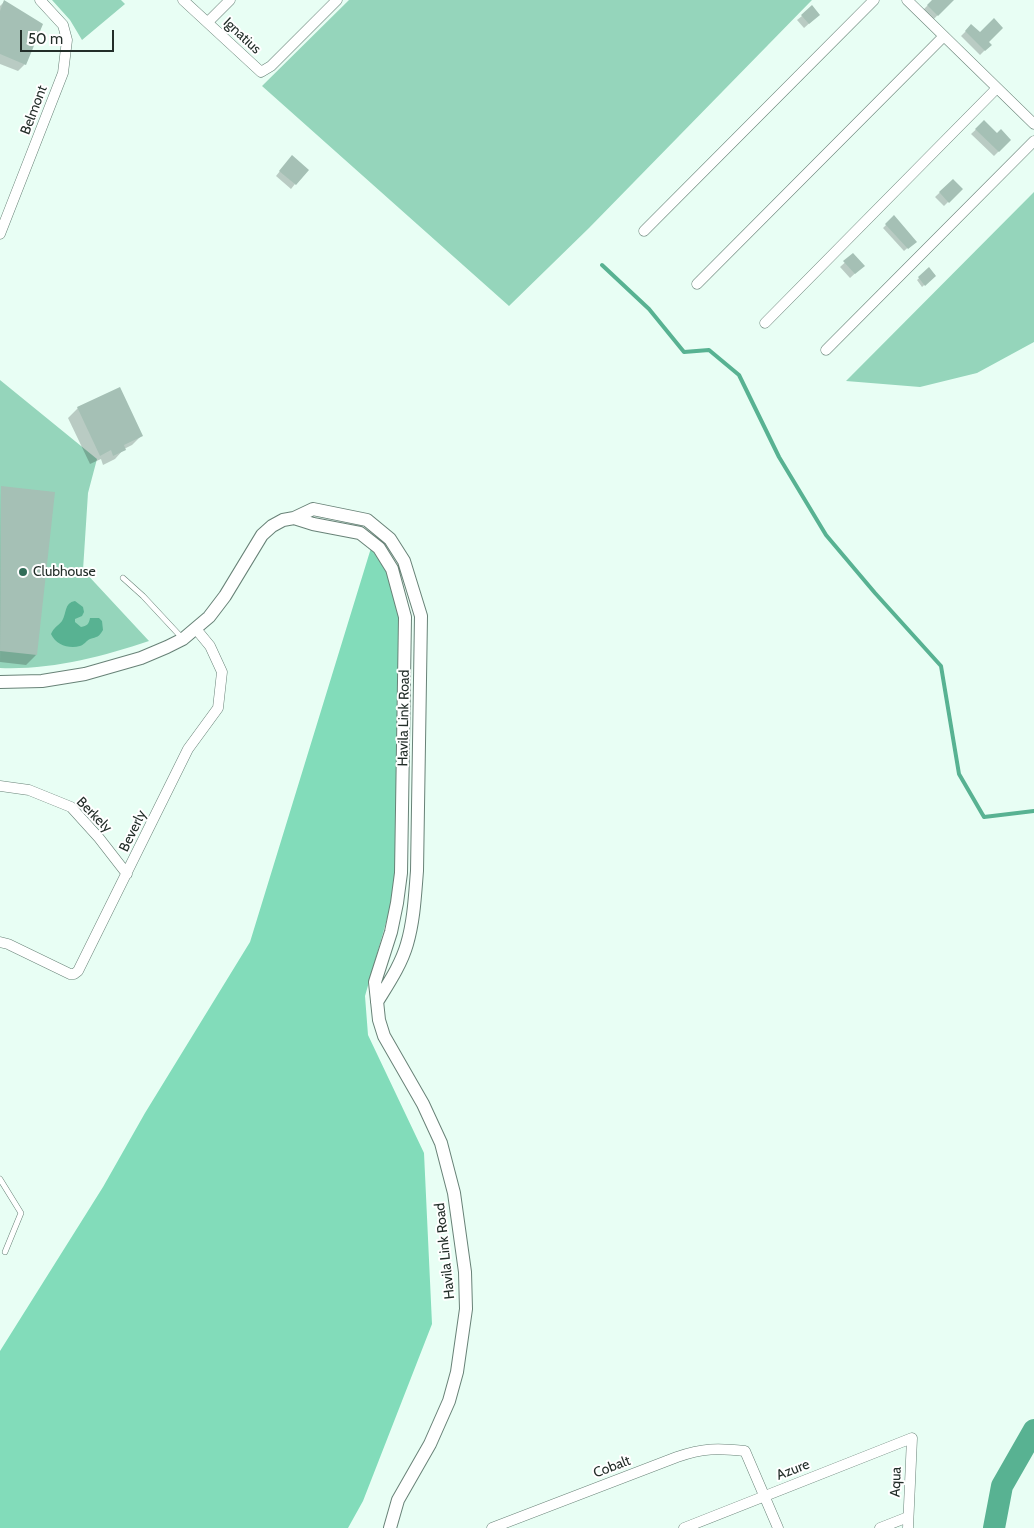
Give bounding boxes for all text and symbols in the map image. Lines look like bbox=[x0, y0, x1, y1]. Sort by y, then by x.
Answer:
street label: Ignatius bbox=[220, 14, 264, 58]
scale bar bbox=[22, 20, 116, 52]
text: 50 m bbox=[28, 30, 63, 48]
street label: Belmont bbox=[17, 83, 51, 137]
place label: Clubhouse bbox=[33, 564, 96, 580]
marker: Clubhouse bbox=[17, 566, 29, 578]
street label: Havila Link Road bbox=[395, 669, 413, 767]
street label: Berkely bbox=[73, 794, 115, 836]
street label: Beverly bbox=[116, 807, 150, 855]
street label: Havila Link Road bbox=[432, 1202, 458, 1300]
street label: Cobalt bbox=[591, 1452, 633, 1482]
street label: Azure bbox=[774, 1456, 812, 1484]
street label: Aqua bbox=[887, 1467, 905, 1497]

